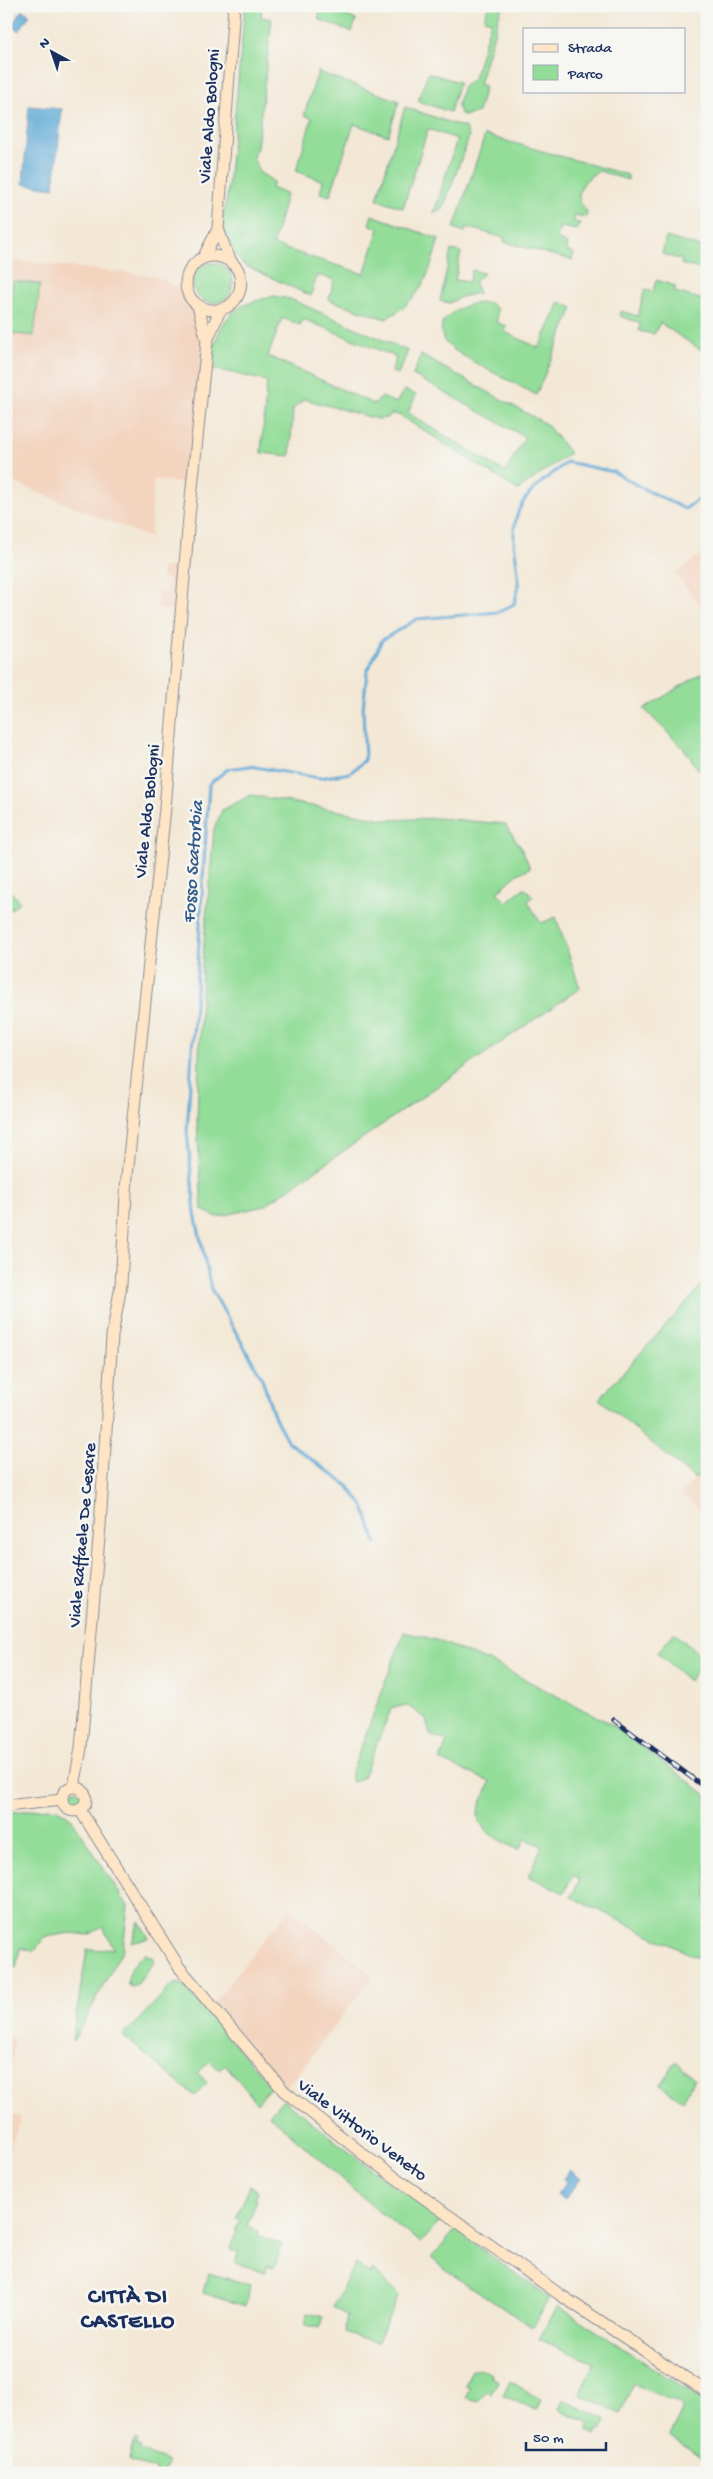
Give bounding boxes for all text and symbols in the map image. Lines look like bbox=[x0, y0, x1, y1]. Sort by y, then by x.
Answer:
north arrow bbox=[28, 28, 78, 78]
legend bbox=[523, 28, 686, 92]
text: N bbox=[36, 35, 54, 53]
text: Strada bbox=[568, 40, 613, 58]
street label: Viale Aldo Bologni bbox=[195, 48, 226, 185]
text: Parco bbox=[567, 66, 603, 84]
street label: Viale Aldo Bologni bbox=[131, 743, 166, 880]
water label: Fosso Scatorbia bbox=[179, 799, 210, 924]
street label: Viale Raffaele De Cesare bbox=[65, 1441, 102, 1629]
street label: Viale Vittorio Veneto bbox=[292, 2075, 431, 2187]
district label: CITTÀ DI CASTELLO bbox=[80, 2285, 175, 2336]
scale bar bbox=[526, 2419, 606, 2451]
text: 50 m bbox=[533, 2430, 564, 2448]

